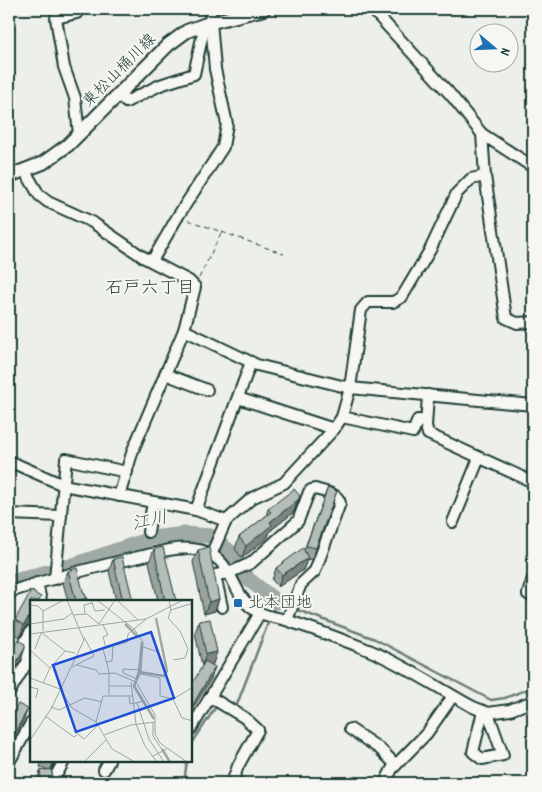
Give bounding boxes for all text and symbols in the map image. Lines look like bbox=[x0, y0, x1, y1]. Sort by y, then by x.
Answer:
north arrow bbox=[470, 22, 520, 72]
street label: 東松山桶川線 bbox=[78, 29, 162, 113]
text: N bbox=[494, 45, 515, 58]
district label: 石戸六丁目 bbox=[105, 277, 195, 302]
water label: 江川 bbox=[130, 506, 170, 538]
place label: 北本団地 bbox=[248, 592, 312, 615]
marker: 北本団地 bbox=[232, 597, 244, 609]
inset map bbox=[30, 600, 192, 762]

